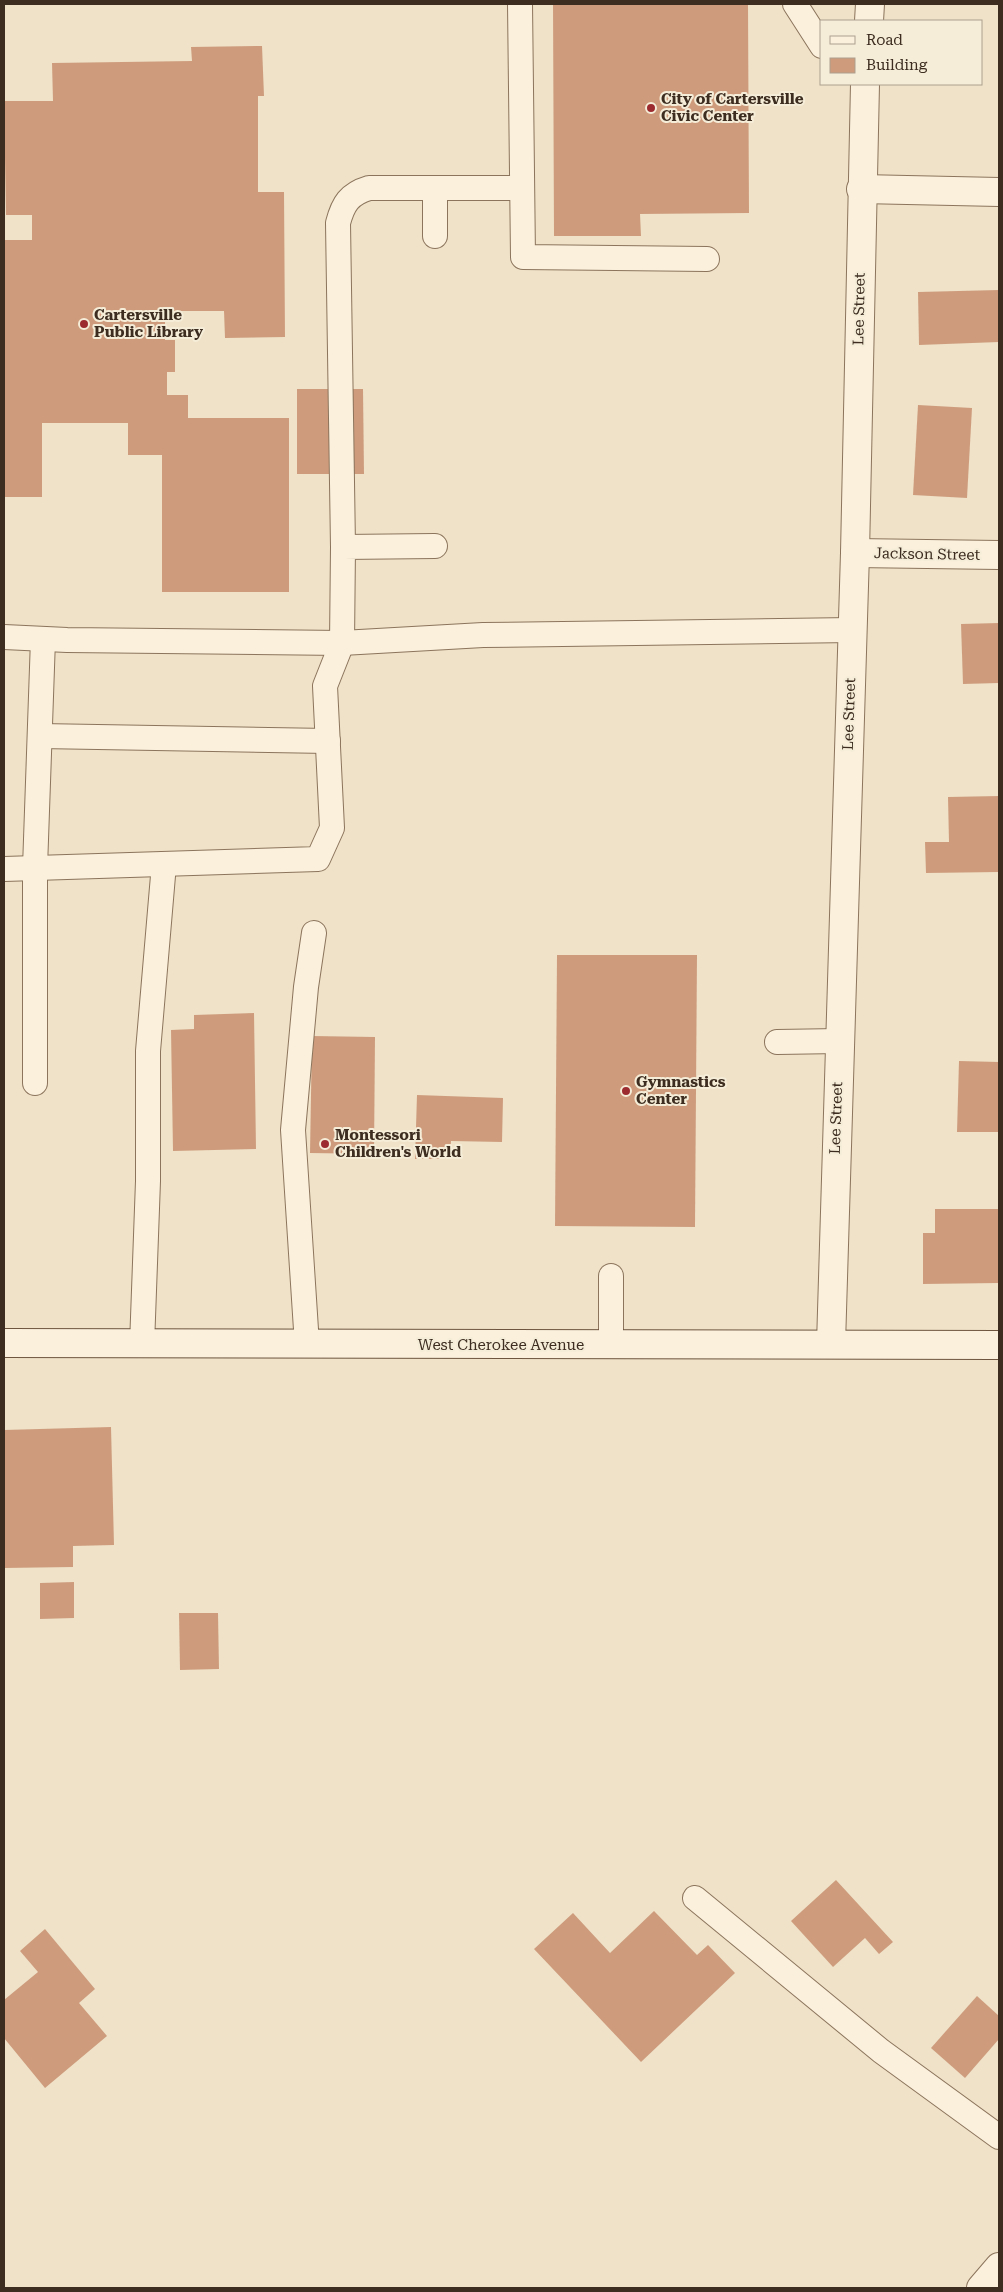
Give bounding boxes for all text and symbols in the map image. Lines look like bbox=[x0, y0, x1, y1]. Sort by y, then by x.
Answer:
legend bbox=[820, 20, 983, 85]
text: Road bbox=[866, 31, 903, 49]
text: Building bbox=[866, 56, 928, 74]
place label: City of Cartersville Civic Center bbox=[661, 90, 804, 125]
marker: City of Cartersville Civic Center bbox=[645, 102, 657, 114]
street label: Lee Street bbox=[849, 272, 869, 346]
place label: Cartersville Public Library bbox=[94, 306, 203, 341]
marker: Cartersville Public Library bbox=[78, 318, 90, 330]
street label: Jackson Street bbox=[874, 544, 981, 564]
street label: Lee Street bbox=[839, 677, 859, 751]
place label: Gymnastics Center bbox=[636, 1073, 726, 1108]
street label: Lee Street bbox=[826, 1081, 846, 1155]
marker: Gymnastics Center bbox=[620, 1085, 632, 1097]
place label: Montessori Children's World bbox=[335, 1126, 461, 1161]
marker: Montessori Children's World bbox=[319, 1138, 331, 1150]
street label: West Cherokee Avenue bbox=[418, 1336, 584, 1354]

